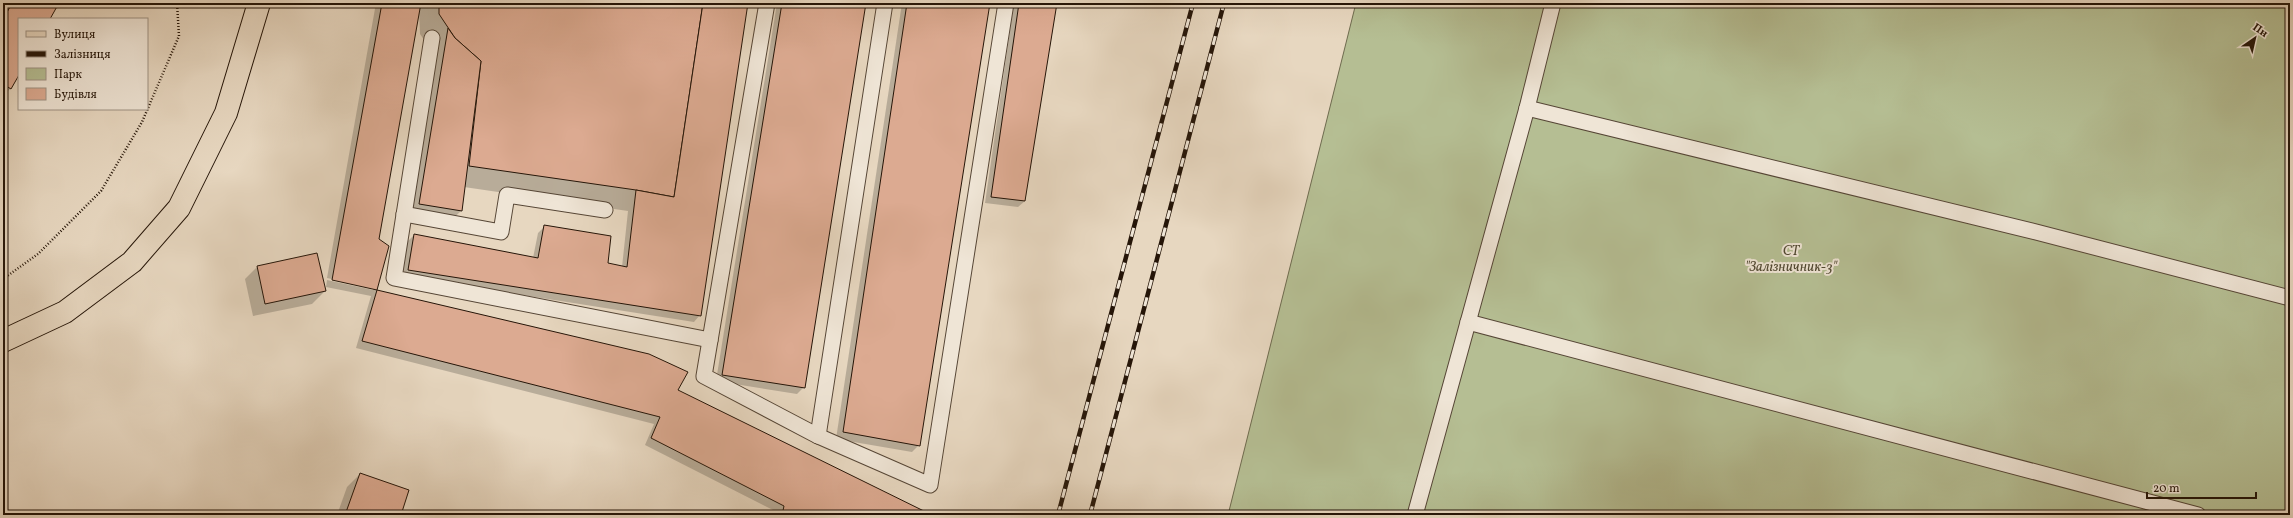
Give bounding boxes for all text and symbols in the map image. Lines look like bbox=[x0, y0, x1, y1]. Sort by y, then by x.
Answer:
legend bbox=[18, 18, 148, 110]
north arrow bbox=[2235, 18, 2275, 58]
text: Пн bbox=[2249, 20, 2270, 42]
text: Вулиця bbox=[54, 27, 95, 43]
text: Залізниця bbox=[54, 47, 110, 63]
text: Парк bbox=[54, 67, 82, 83]
text: Будівля bbox=[54, 87, 97, 103]
park label: СТ "Залізничник-3" bbox=[1745, 242, 1838, 277]
scale bar bbox=[2147, 474, 2256, 500]
text: 20 m bbox=[2153, 481, 2180, 497]

